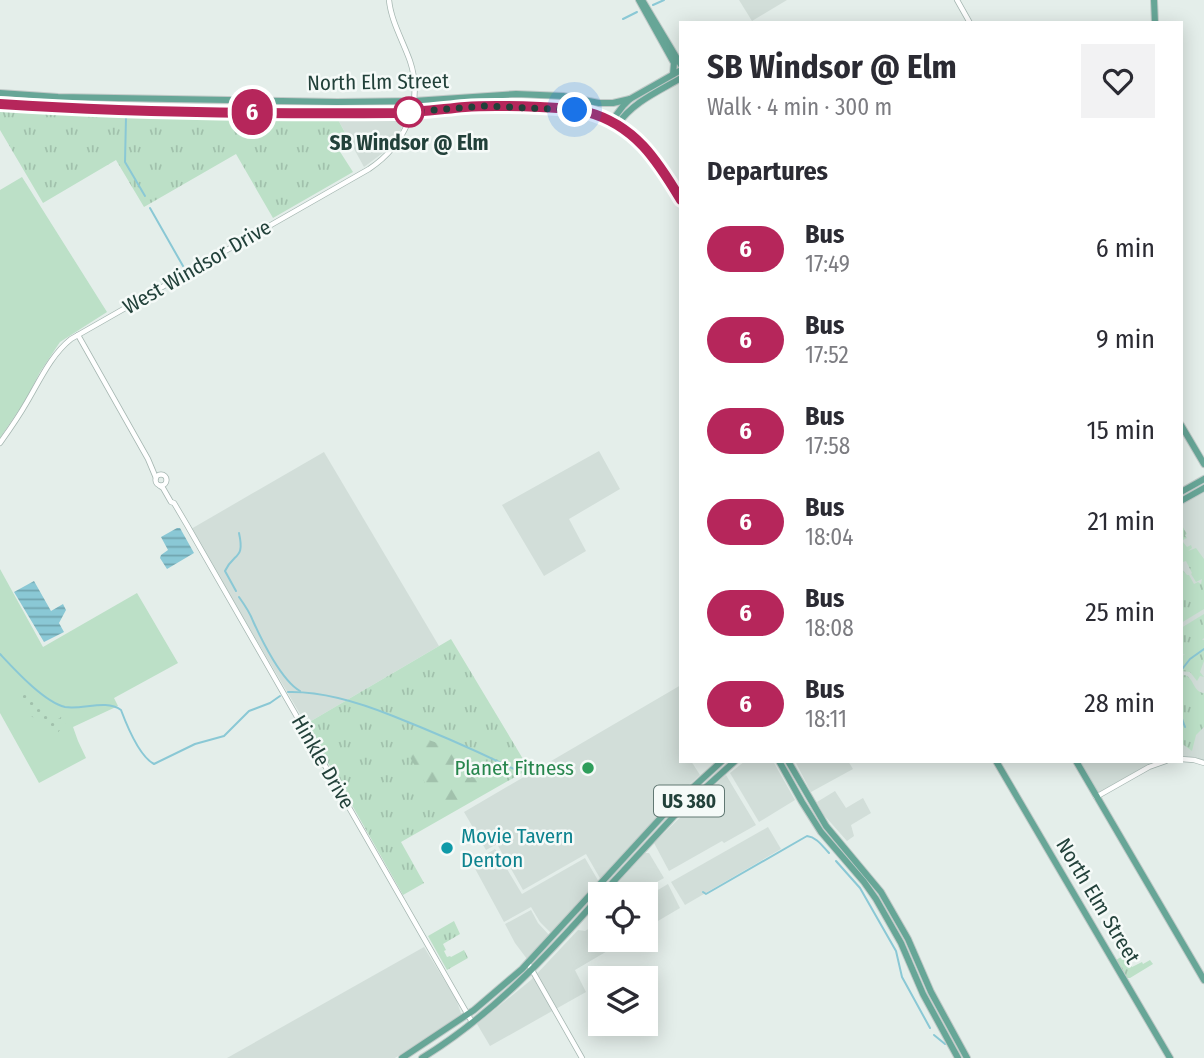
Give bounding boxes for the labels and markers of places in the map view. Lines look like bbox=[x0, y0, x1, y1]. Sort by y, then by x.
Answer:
marker: SB Windsor @ Elm bbox=[394, 97, 424, 127]
place label: SB Windsor @ Elm bbox=[330, 130, 488, 156]
place label: Planet Fitness bbox=[454, 755, 574, 781]
marker: Planet Fitness bbox=[580, 760, 596, 776]
place label: Movie Tavern Denton bbox=[461, 823, 574, 873]
marker: Movie Tavern Denton bbox=[439, 840, 455, 856]

